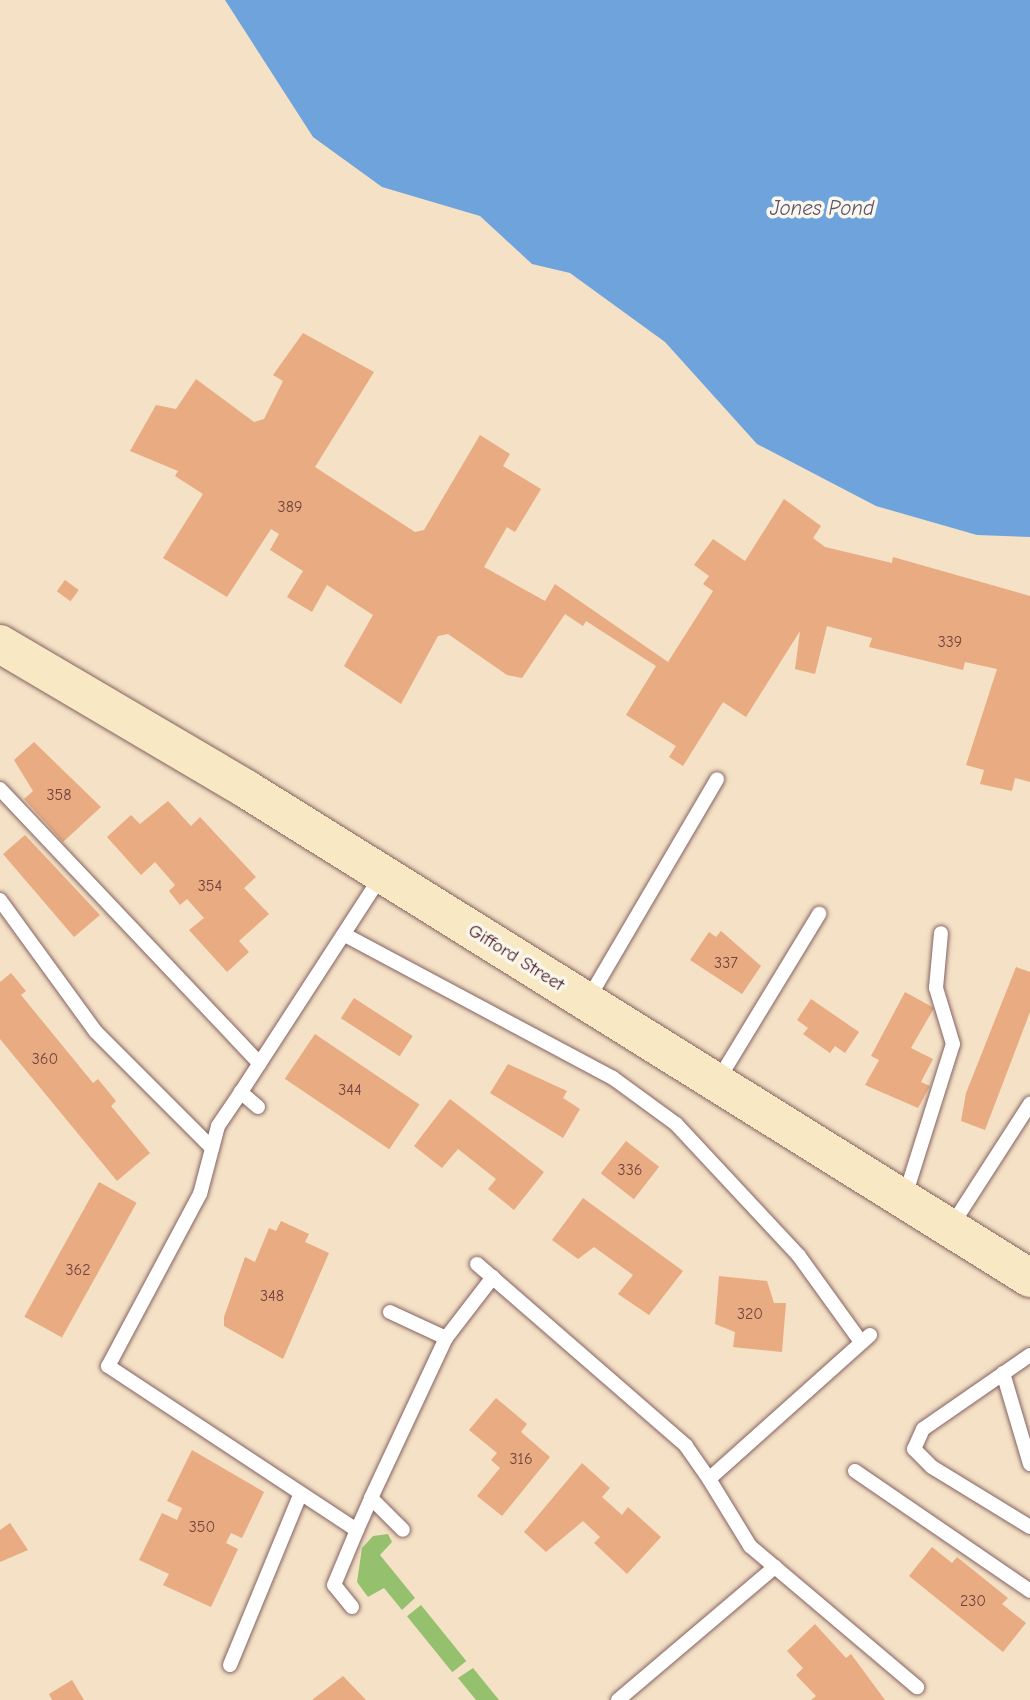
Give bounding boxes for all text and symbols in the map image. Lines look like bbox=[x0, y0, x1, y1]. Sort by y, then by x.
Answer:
water label: Jones Pond bbox=[770, 195, 874, 221]
house number: 389 bbox=[278, 497, 302, 517]
house number: 339 bbox=[938, 632, 962, 652]
house number: 358 bbox=[46, 785, 72, 805]
house number: 354 bbox=[198, 876, 222, 896]
street label: Gifford Street bbox=[464, 919, 568, 997]
house number: 337 bbox=[714, 953, 738, 973]
house number: 360 bbox=[32, 1049, 58, 1069]
house number: 344 bbox=[338, 1080, 362, 1100]
house number: 336 bbox=[618, 1160, 642, 1180]
house number: 362 bbox=[65, 1260, 91, 1280]
house number: 348 bbox=[260, 1286, 284, 1306]
house number: 320 bbox=[737, 1304, 763, 1324]
house number: 316 bbox=[509, 1449, 533, 1469]
house number: 350 bbox=[189, 1517, 215, 1537]
house number: 230 bbox=[960, 1591, 986, 1611]

